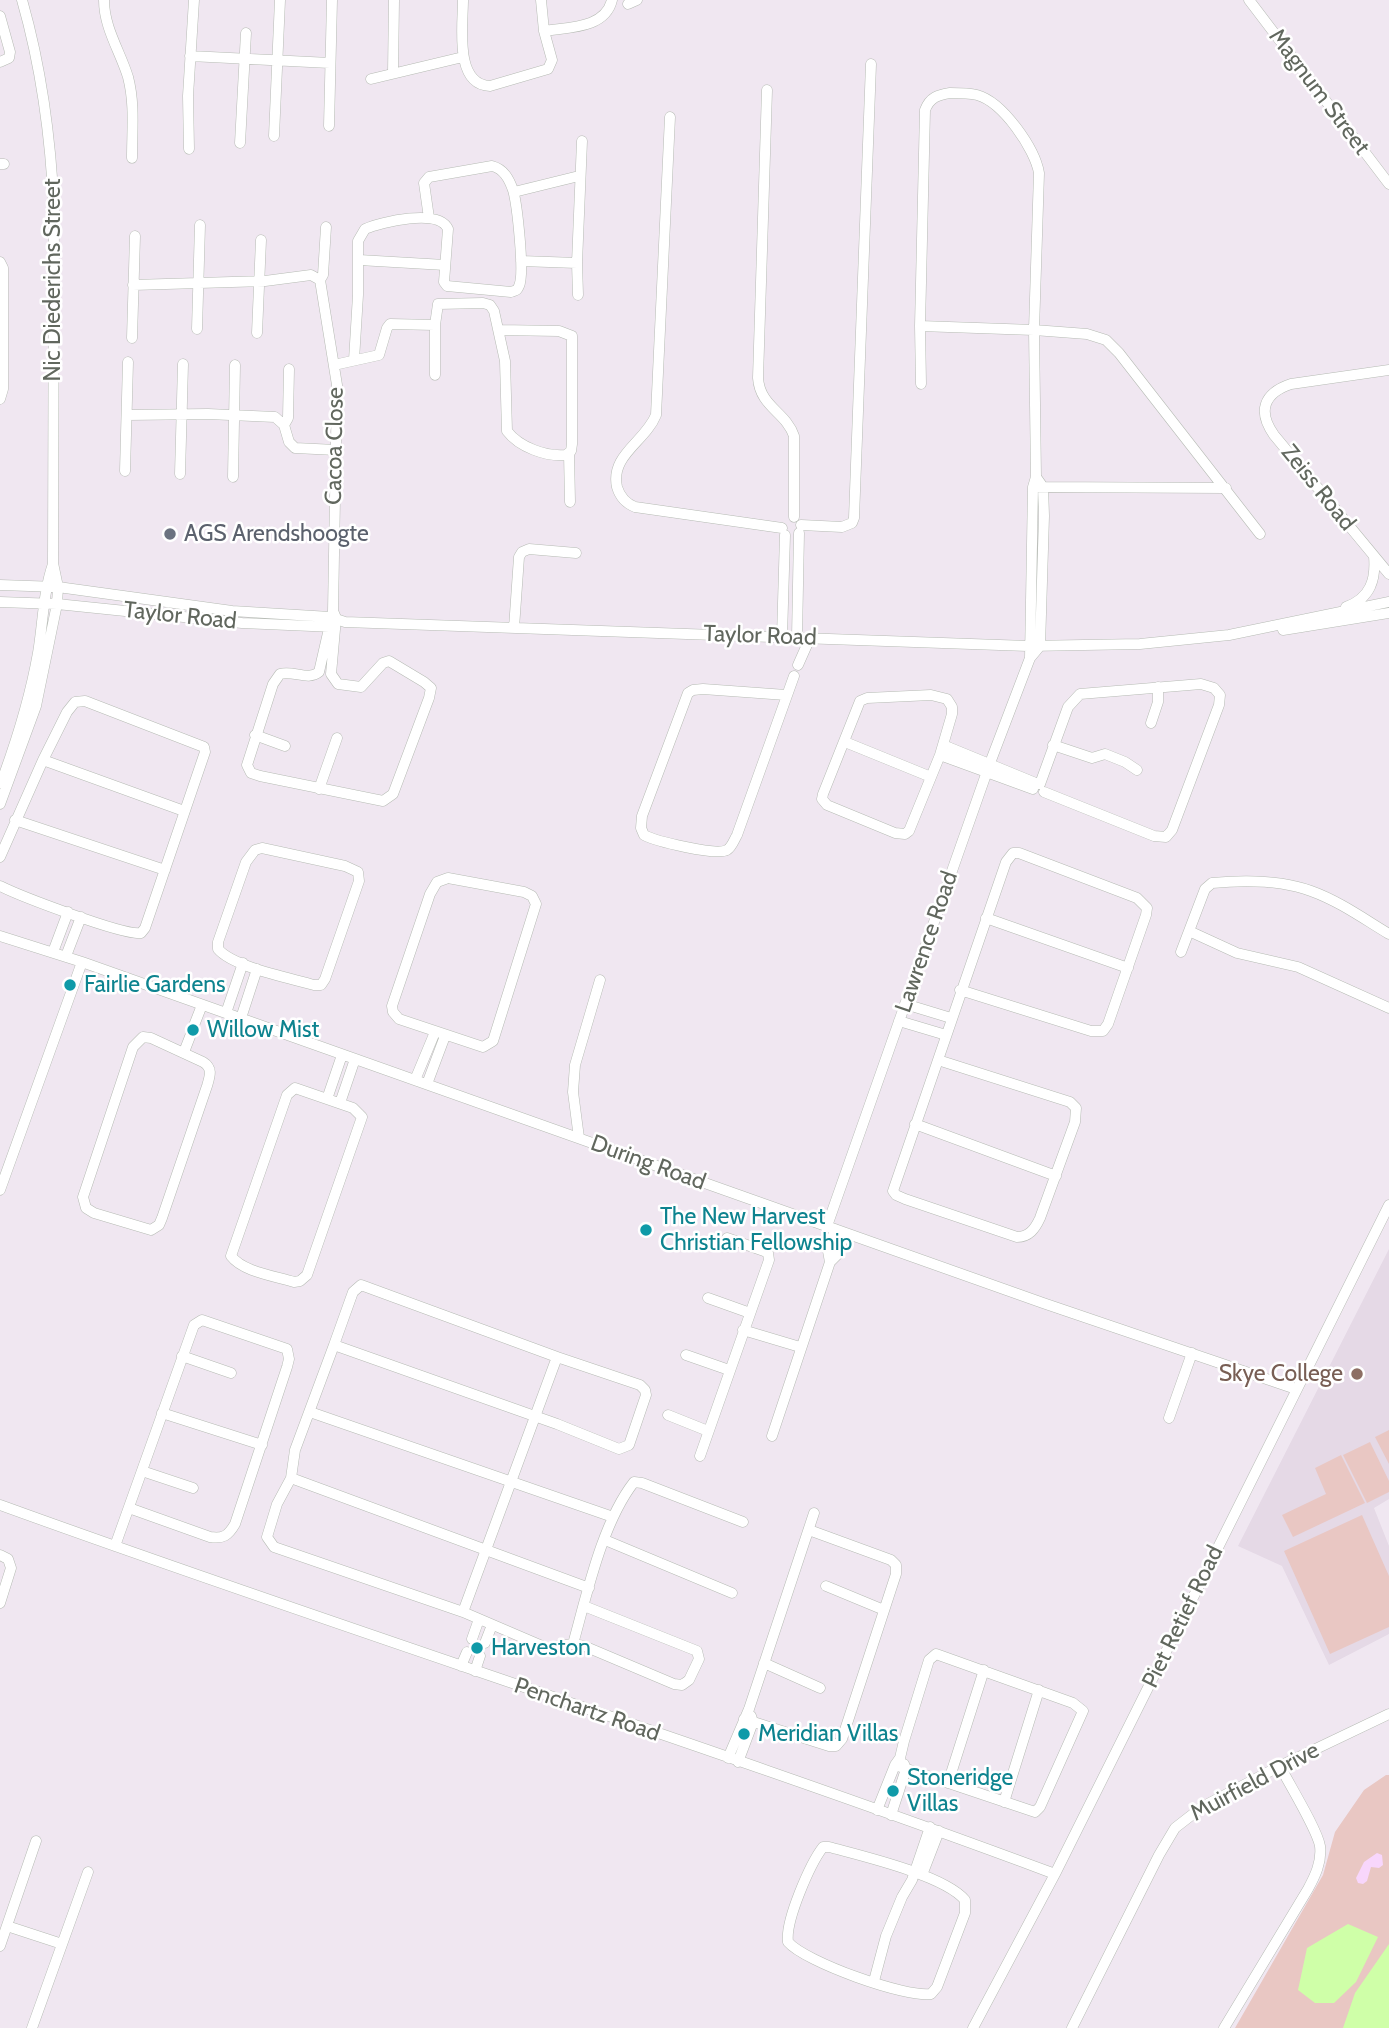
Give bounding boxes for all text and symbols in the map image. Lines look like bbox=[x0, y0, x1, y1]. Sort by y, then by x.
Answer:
street label: Magnum Street bbox=[1263, 24, 1375, 160]
street label: Nic Diederichs Street bbox=[39, 178, 67, 382]
street label: Cacoa Close bbox=[320, 387, 350, 505]
street label: Zeiss Road bbox=[1275, 439, 1361, 537]
place label: AGS Arendshoogte bbox=[184, 520, 369, 548]
marker: AGS Arendshoogte bbox=[162, 526, 178, 542]
street label: Taylor Road bbox=[122, 596, 238, 636]
street label: Taylor Road bbox=[703, 620, 817, 652]
street label: Lawrence Road bbox=[890, 868, 964, 1016]
place label: Fairlie Gardens bbox=[84, 971, 226, 999]
marker: Fairlie Gardens bbox=[62, 977, 78, 993]
place label: Willow Mist bbox=[207, 1016, 319, 1044]
marker: Willow Mist bbox=[185, 1022, 201, 1038]
street label: During Road bbox=[587, 1129, 709, 1197]
place label: The New Harvest Christian Fellowship bbox=[660, 1203, 852, 1257]
marker: The New Harvest Christian Fellowship bbox=[638, 1222, 654, 1238]
place label: Skye College bbox=[1219, 1360, 1343, 1388]
marker: Skye College bbox=[1349, 1366, 1365, 1382]
street label: Piet Retief Road bbox=[1137, 1541, 1229, 1693]
place label: Harveston bbox=[491, 1634, 591, 1662]
marker: Harveston bbox=[469, 1640, 485, 1656]
street label: Penchartz Road bbox=[510, 1672, 664, 1748]
place label: Meridian Villas bbox=[758, 1720, 898, 1748]
marker: Meridian Villas bbox=[736, 1726, 752, 1742]
street label: Muirfield Drive bbox=[1186, 1737, 1324, 1827]
place label: Stoneridge Villas bbox=[907, 1764, 1013, 1818]
marker: Stoneridge Villas bbox=[885, 1783, 901, 1799]

